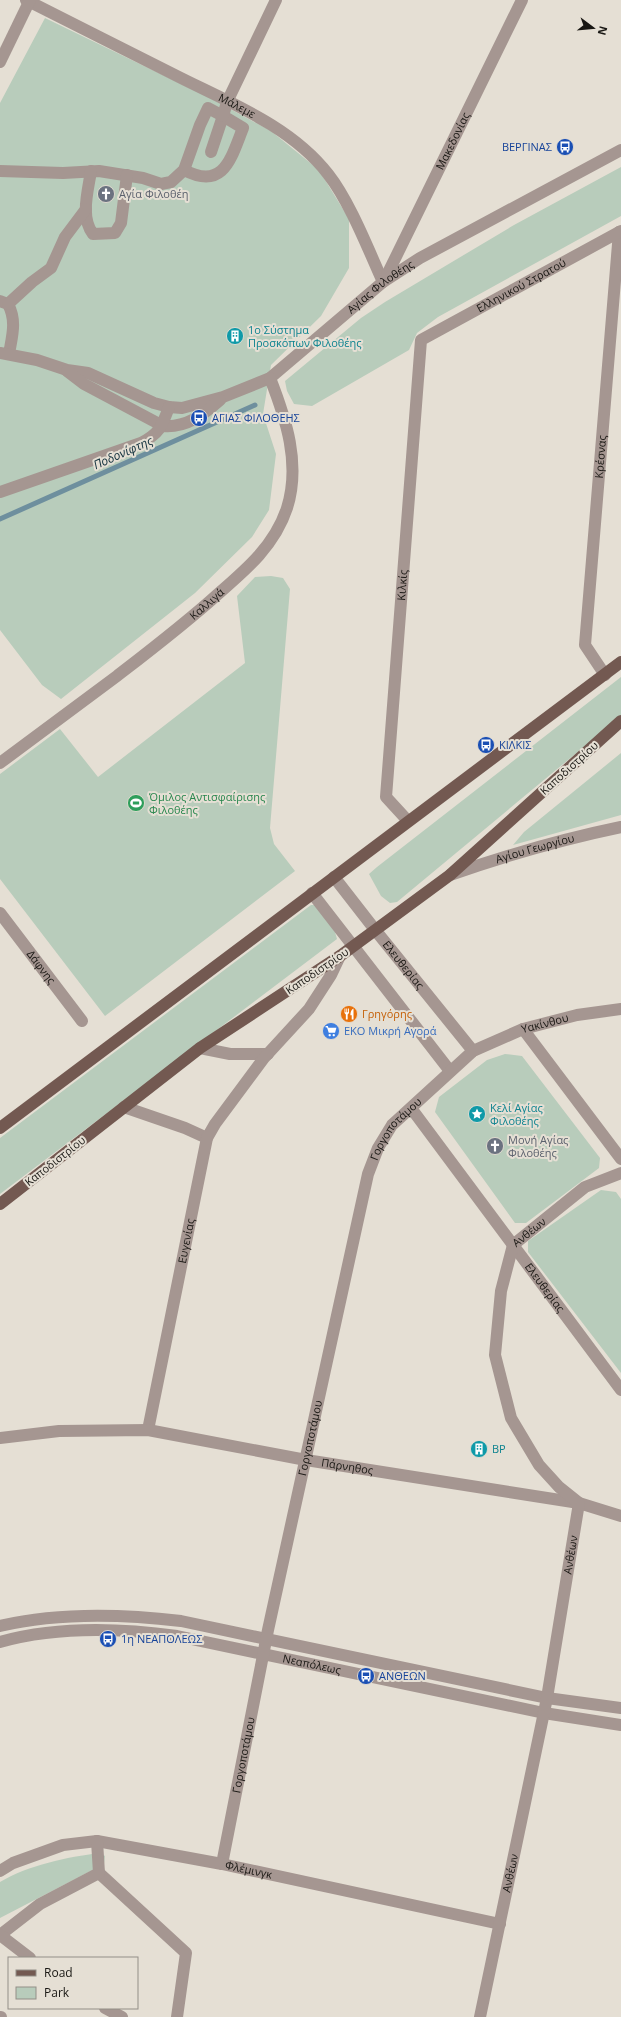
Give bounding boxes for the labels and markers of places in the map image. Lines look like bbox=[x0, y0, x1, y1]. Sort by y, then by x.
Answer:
bus stop icon: ΒΕΡΓΙΝΑΣ bbox=[555, 137, 575, 157]
place label: ΒΕΡΓΙΝΑΣ bbox=[502, 139, 552, 154]
church icon: Αγία Φιλοθέη bbox=[96, 184, 116, 204]
place label: Αγία Φιλοθέη bbox=[119, 186, 188, 201]
place label: 1ο Σύστημα Προσκόπων Φιλοθέης bbox=[248, 322, 362, 350]
building icon: 1ο Σύστημα Προσκόπων Φιλοθέης bbox=[225, 326, 245, 346]
bus stop icon: ΑΓΙΑΣ ΦΙΛΟΘΕΗΣ bbox=[189, 408, 209, 428]
place label: ΑΓΙΑΣ ΦΙΛΟΘΕΗΣ bbox=[212, 410, 300, 425]
bus stop icon: ΚΙΛΚΙΣ bbox=[476, 735, 496, 755]
place label: ΚΙΛΚΙΣ bbox=[499, 737, 531, 752]
place label: Όμιλος Αντισφαίρισης Φιλοθέης bbox=[148, 789, 265, 817]
sports icon: Όμιλος Αντισφαίρισης Φιλοθέης bbox=[126, 793, 146, 813]
restaurant icon: Γρηγόρης bbox=[339, 1004, 359, 1024]
place label: Γρηγόρης bbox=[362, 1006, 412, 1021]
supermarket icon: ΕΚΟ Μικρή Αγορά bbox=[321, 1021, 341, 1041]
place label: ΕΚΟ Μικρή Αγορά bbox=[344, 1023, 437, 1038]
place label: Κελί Αγίας Φιλοθέης bbox=[490, 1100, 543, 1128]
place icon: Κελί Αγίας Φιλοθέης bbox=[467, 1104, 487, 1124]
place label: Μονή Αγίας Φιλοθέης bbox=[508, 1132, 568, 1160]
church icon: Μονή Αγίας Φιλοθέης bbox=[485, 1136, 505, 1156]
building icon: BP bbox=[469, 1439, 489, 1459]
place label: BP bbox=[492, 1441, 506, 1456]
bus stop icon: 1η ΝΕΑΠΟΛΕΩΣ bbox=[98, 1629, 118, 1649]
place label: 1η ΝΕΑΠΟΛΕΩΣ bbox=[121, 1631, 202, 1646]
bus stop icon: ΑΝΘΕΩΝ bbox=[356, 1666, 376, 1686]
place label: ΑΝΘΕΩΝ bbox=[379, 1668, 426, 1683]

